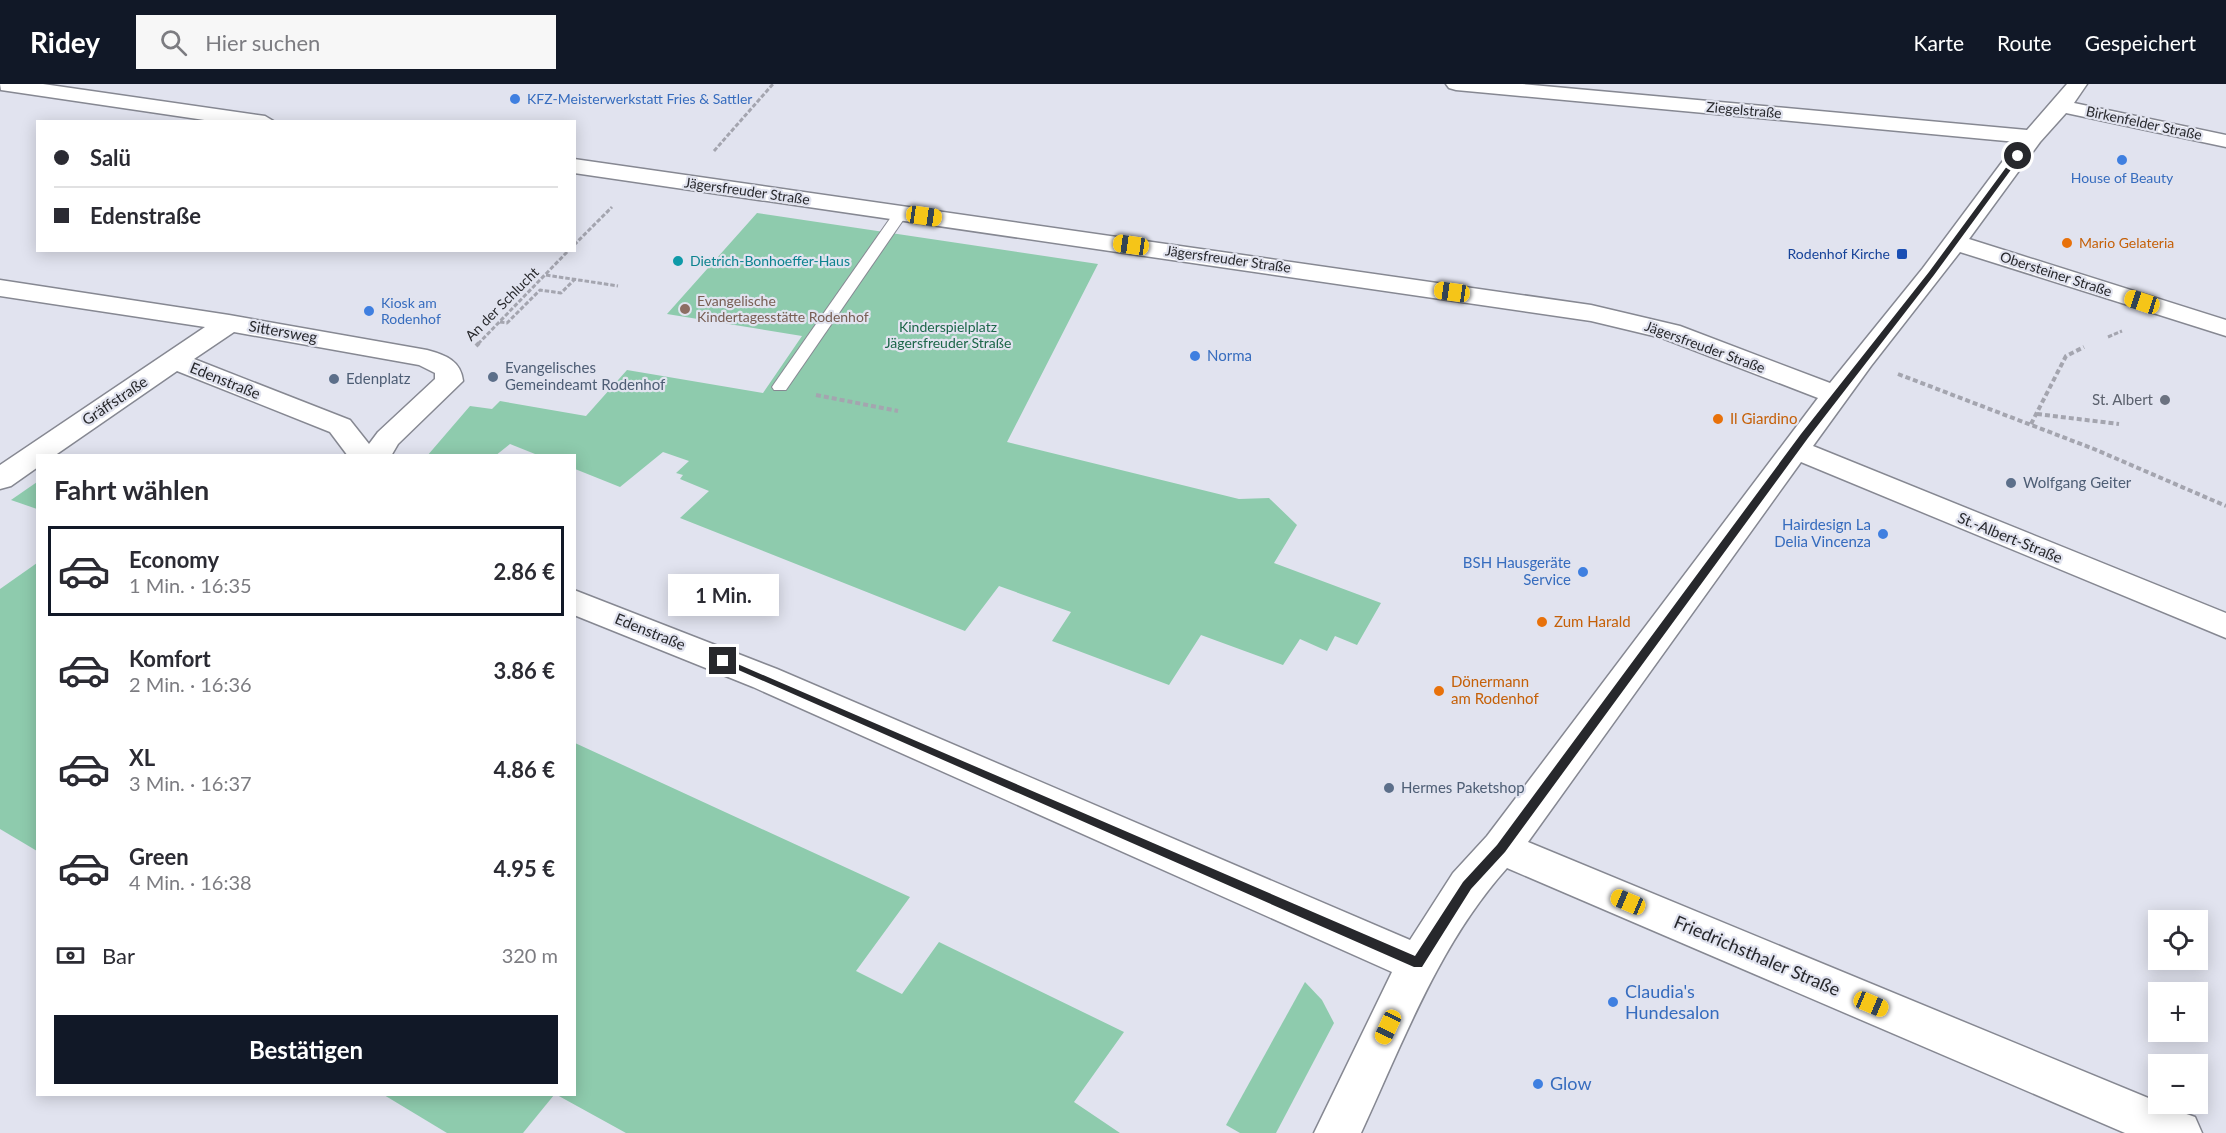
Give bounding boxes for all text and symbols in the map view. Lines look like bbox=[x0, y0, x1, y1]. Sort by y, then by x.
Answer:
search box bbox=[136, 15, 556, 69]
text: Ridey bbox=[30, 25, 100, 59]
icon: search bbox=[157, 26, 190, 59]
text: Hier suchen bbox=[205, 29, 320, 56]
text: Karte bbox=[1914, 30, 1964, 55]
text: Route bbox=[1997, 30, 2052, 55]
text: Gespeichert bbox=[2085, 30, 2196, 55]
place label: KFZ-Meisterwerkstatt Fries & Sattler bbox=[527, 90, 752, 107]
marker: KFZ-Meisterwerkstatt Fries & Sattler bbox=[508, 92, 522, 106]
street label: Ziegelstraße bbox=[1706, 98, 1782, 121]
street label: Birkenfelder Straße bbox=[2085, 102, 2204, 143]
route start bbox=[2004, 142, 2031, 169]
text: Salü bbox=[90, 144, 131, 171]
marker: House of Beauty bbox=[2115, 153, 2129, 167]
place label: House of Beauty bbox=[2071, 169, 2174, 186]
street label: Jägersfreuder Straße bbox=[683, 173, 811, 208]
text: Edenstraße bbox=[90, 202, 201, 229]
car bbox=[905, 205, 943, 227]
car bbox=[1112, 234, 1150, 256]
place label: Mario Gelateria bbox=[2079, 234, 2174, 251]
marker: Mario Gelateria bbox=[2060, 236, 2074, 250]
street label: Jägersfreuder Straße bbox=[1164, 241, 1292, 276]
place label: Rodenhof Kirche bbox=[1788, 245, 1890, 262]
marker: Rodenhof Kirche bbox=[1895, 247, 1909, 261]
street label: Obersteiner Straße bbox=[1998, 247, 2114, 300]
place label: Dietrich-Bonhoeffer-Haus bbox=[690, 252, 850, 269]
marker: Dietrich-Bonhoeffer-Haus bbox=[671, 254, 685, 268]
street label: An der Schlucht bbox=[461, 263, 542, 344]
car bbox=[1433, 281, 1471, 303]
car bbox=[2122, 288, 2162, 316]
place label: Evangelische Kindertagesstätte Rodenhof bbox=[697, 292, 869, 325]
place label: Kiosk am Rodenhof bbox=[381, 294, 441, 327]
marker: Evangelische Kindertagesstätte Rodenhof bbox=[678, 302, 692, 316]
marker: Kiosk am Rodenhof bbox=[362, 304, 376, 318]
street label: Sittersweg bbox=[248, 316, 319, 346]
street label: Jägersfreuder Straße bbox=[1643, 317, 1768, 376]
park label: Kinderspielplatz Jägersfreuder Straße bbox=[885, 318, 1011, 351]
place label: Norma bbox=[1207, 346, 1252, 364]
marker: Norma bbox=[1188, 349, 1202, 363]
street label: Edenstraße bbox=[188, 358, 263, 402]
place label: Evangelisches Gemeindeamt Rodenhof bbox=[505, 358, 666, 393]
place label: Edenplatz bbox=[346, 369, 411, 387]
marker: Evangelisches Gemeindeamt Rodenhof bbox=[486, 370, 500, 384]
street label: Gräffstraße bbox=[78, 372, 151, 429]
marker: Edenplatz bbox=[327, 372, 341, 386]
place label: St. Albert bbox=[2092, 390, 2154, 408]
marker: St. Albert bbox=[2158, 393, 2172, 407]
place label: Il Giardino bbox=[1730, 409, 1797, 427]
marker: Il Giardino bbox=[1711, 412, 1725, 426]
text: Fahrt wählen bbox=[54, 473, 209, 506]
place label: Wolfgang Geiter bbox=[2023, 473, 2132, 491]
marker: Wolfgang Geiter bbox=[2004, 476, 2018, 490]
street label: St.-Albert-Straße bbox=[1955, 508, 2065, 566]
place label: Hairdesign La Delia Vincenza bbox=[1774, 515, 1871, 550]
marker: Hairdesign La Delia Vincenza bbox=[1876, 527, 1890, 541]
icon: car bbox=[57, 544, 111, 598]
text: Economy bbox=[129, 546, 219, 573]
place label: BSH Hausgeräte Service bbox=[1463, 553, 1571, 588]
text: 2.86 € bbox=[493, 558, 555, 585]
marker: BSH Hausgeräte Service bbox=[1576, 565, 1590, 579]
text: 1 Min. · 16:35 bbox=[129, 573, 252, 597]
callout: 1 Min. bbox=[668, 574, 778, 616]
text: 1 Min. bbox=[695, 583, 752, 607]
street label: Edenstraße bbox=[613, 609, 688, 653]
place label: Zum Harald bbox=[1554, 612, 1631, 630]
marker: Zum Harald bbox=[1535, 615, 1549, 629]
icon: car bbox=[57, 643, 111, 697]
text: Komfort bbox=[129, 645, 211, 672]
route end bbox=[709, 647, 736, 674]
text: 3.86 € bbox=[493, 657, 555, 684]
text: 2 Min. · 16:36 bbox=[129, 672, 252, 696]
place label: Dönermann am Rodenhof bbox=[1451, 672, 1539, 707]
marker: Dönermann am Rodenhof bbox=[1432, 684, 1446, 698]
icon: car bbox=[57, 742, 111, 796]
text: XL bbox=[129, 744, 155, 771]
text: 4.86 € bbox=[493, 756, 555, 783]
text: 3 Min. · 16:37 bbox=[129, 771, 252, 795]
place label: Hermes Paketshop bbox=[1401, 778, 1525, 796]
marker: Hermes Paketshop bbox=[1382, 781, 1396, 795]
icon: car bbox=[57, 841, 111, 895]
text: Green bbox=[129, 843, 189, 870]
text: 4.95 € bbox=[493, 855, 555, 882]
text: 4 Min. · 16:38 bbox=[129, 870, 252, 894]
car bbox=[1608, 887, 1648, 917]
street label: Friedrichsthaler Straße bbox=[1671, 910, 1844, 1000]
map controls bbox=[2148, 910, 2208, 1114]
button: locate bbox=[2148, 910, 2208, 970]
icon: cash bbox=[54, 939, 87, 972]
text: Bar bbox=[102, 942, 135, 969]
text: 320 m bbox=[502, 943, 558, 967]
place label: Claudia's Hundesalon bbox=[1625, 980, 1719, 1023]
button: + bbox=[2148, 982, 2208, 1042]
car bbox=[1851, 989, 1891, 1019]
marker: Claudia's Hundesalon bbox=[1606, 995, 1620, 1009]
car bbox=[1372, 1007, 1404, 1047]
button: Bestätigen bbox=[54, 1015, 558, 1084]
button: − bbox=[2148, 1054, 2208, 1114]
place label: Glow bbox=[1550, 1072, 1592, 1094]
marker: Glow bbox=[1531, 1077, 1545, 1091]

